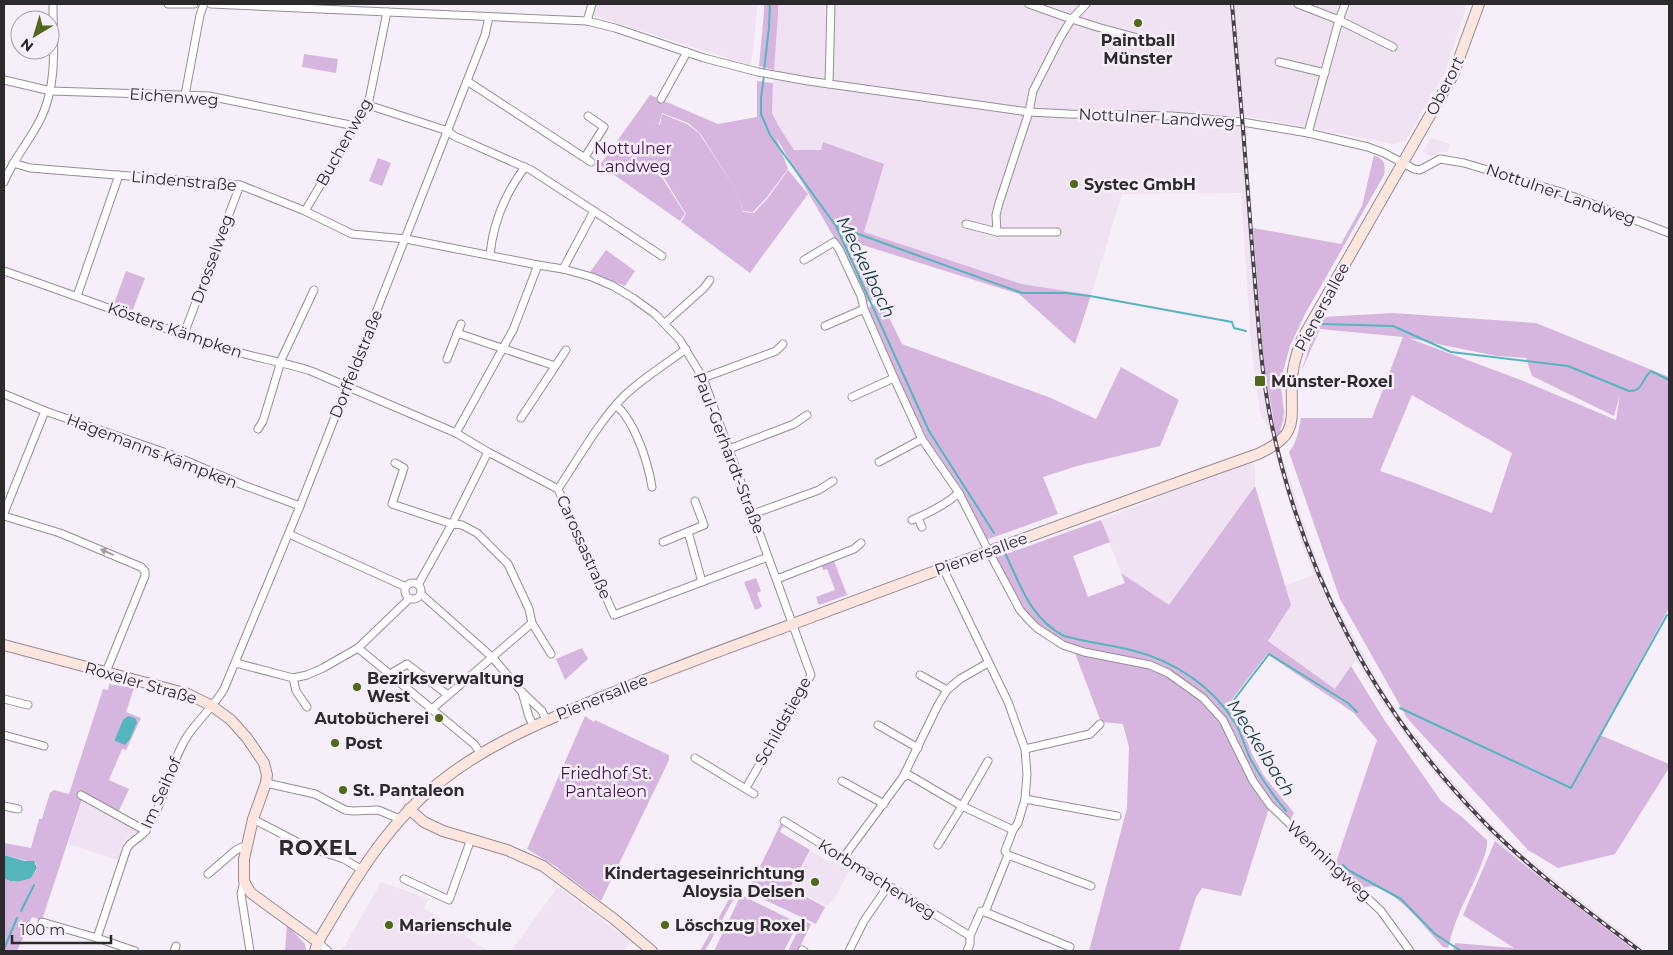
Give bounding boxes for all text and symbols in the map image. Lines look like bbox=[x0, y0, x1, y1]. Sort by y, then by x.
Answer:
north arrow bbox=[10, 10, 60, 60]
marker: Paintball Münster bbox=[1132, 17, 1144, 29]
place label: Paintball Münster bbox=[1101, 31, 1175, 68]
text: N bbox=[17, 35, 37, 56]
street label: Oberort bbox=[1422, 53, 1468, 119]
street label: Eichenweg bbox=[129, 84, 219, 110]
street label: Buchenweg bbox=[312, 95, 376, 189]
street label: Nottulner Landweg bbox=[1078, 104, 1236, 132]
park label: Nottulner Landweg bbox=[594, 139, 672, 176]
street label: Nottulner Landweg bbox=[1484, 159, 1638, 229]
street label: Lindenstraße bbox=[131, 167, 237, 195]
place label: Systec GmbH bbox=[1084, 175, 1196, 194]
marker: Systec GmbH bbox=[1068, 178, 1080, 190]
street label: Drosselweg bbox=[187, 212, 237, 306]
water label: Meckelbach bbox=[832, 212, 900, 322]
street label: Pienersallee bbox=[1291, 259, 1353, 355]
street label: Kösters Kämpken bbox=[105, 298, 245, 362]
street label: Dorffeldstraße bbox=[326, 307, 386, 421]
street label: Paul-Gerhardt-Straße bbox=[689, 370, 769, 536]
place label: Münster-Roxel bbox=[1271, 372, 1393, 391]
marker: Münster-Roxel bbox=[1253, 374, 1267, 388]
street label: Hagemanns Kämpken bbox=[64, 410, 240, 492]
street label: Carossastraße bbox=[553, 492, 615, 602]
street label: Pienersallee bbox=[932, 528, 1030, 580]
one-way arrow bbox=[100, 547, 114, 555]
street label: Roxeler Straße bbox=[83, 658, 199, 708]
place label: Bezirksverwaltung West bbox=[367, 669, 524, 706]
street label: Pienersallee bbox=[553, 670, 651, 724]
street label: Schildstiege bbox=[751, 674, 815, 768]
marker: Bezirksverwaltung West bbox=[351, 681, 363, 693]
water label: Meckelbach bbox=[1222, 695, 1300, 801]
place label: Autobücherei bbox=[313, 709, 429, 728]
marker: Autobücherei bbox=[433, 712, 445, 724]
place label: Post bbox=[345, 734, 383, 753]
marker: Post bbox=[329, 737, 341, 749]
street label: Im Seihof bbox=[137, 754, 185, 832]
park label: Friedhof St. Pantaleon bbox=[560, 764, 652, 801]
place label: St. Pantaleon bbox=[353, 781, 464, 800]
marker: St. Pantaleon bbox=[337, 784, 349, 796]
street label: Wenningweg bbox=[1283, 817, 1375, 905]
district label: ROXEL bbox=[279, 835, 357, 860]
street label: Korbmacherweg bbox=[815, 835, 939, 923]
place label: Kindertageseinrichtung Aloysia Delsen bbox=[604, 864, 805, 901]
marker: Kindertageseinrichtung Aloysia Delsen bbox=[809, 876, 821, 888]
scale bar bbox=[12, 912, 111, 944]
place label: Marienschule bbox=[399, 916, 512, 935]
place label: Löschzug Roxel bbox=[675, 916, 806, 935]
marker: Marienschule bbox=[383, 919, 395, 931]
marker: Löschzug Roxel bbox=[659, 919, 671, 931]
text: 100 m bbox=[20, 920, 65, 939]

